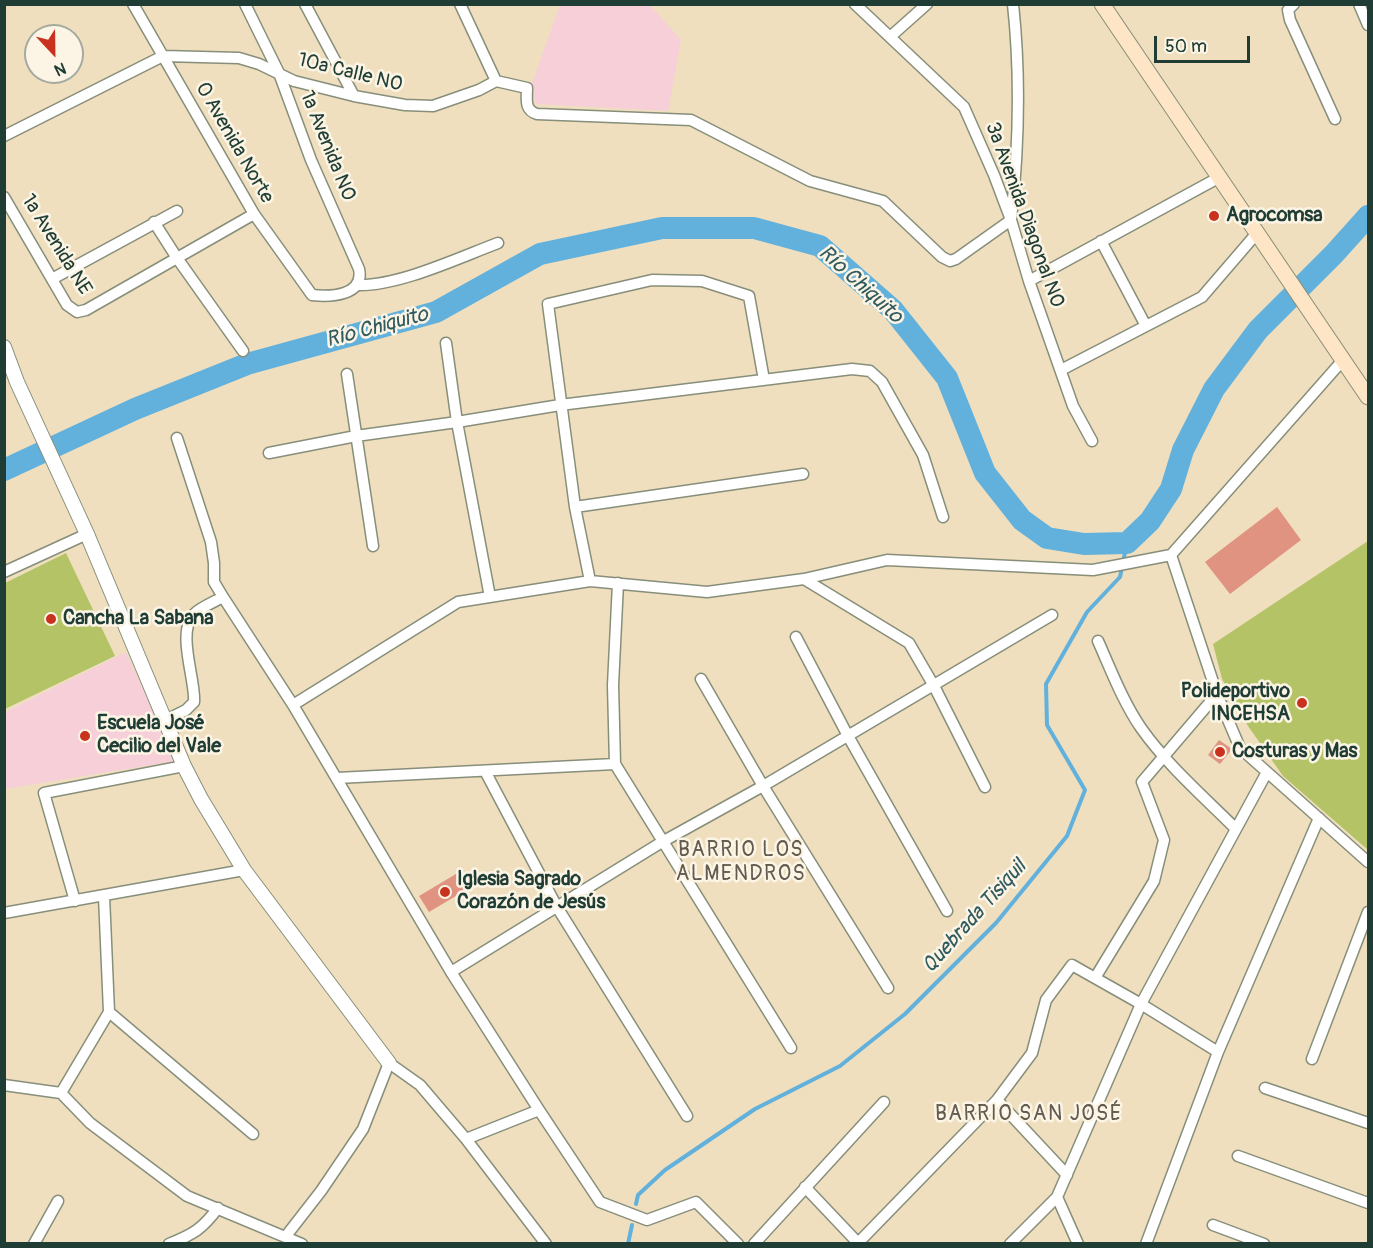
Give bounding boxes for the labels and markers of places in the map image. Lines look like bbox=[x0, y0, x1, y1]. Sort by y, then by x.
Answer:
place label: Agrocomsa bbox=[1226, 204, 1323, 228]
marker: Agrocomsa bbox=[1207, 209, 1221, 223]
place label: Cancha La Sabana bbox=[63, 607, 214, 631]
marker: Cancha La Sabana bbox=[44, 612, 58, 626]
place label: Polideportivo INCEHSA bbox=[1181, 680, 1290, 727]
marker: Polideportivo INCEHSA bbox=[1295, 696, 1309, 710]
place label: Escuela José Cecilio del Vale bbox=[97, 712, 221, 759]
marker: Escuela José Cecilio del Vale bbox=[78, 729, 92, 743]
place label: Costuras y Mas bbox=[1232, 740, 1357, 764]
marker: Costuras y Mas bbox=[1213, 745, 1227, 759]
place label: Iglesia Sagrado Corazón de Jesús bbox=[457, 868, 605, 915]
marker: Iglesia Sagrado Corazón de Jesús bbox=[438, 885, 452, 899]

